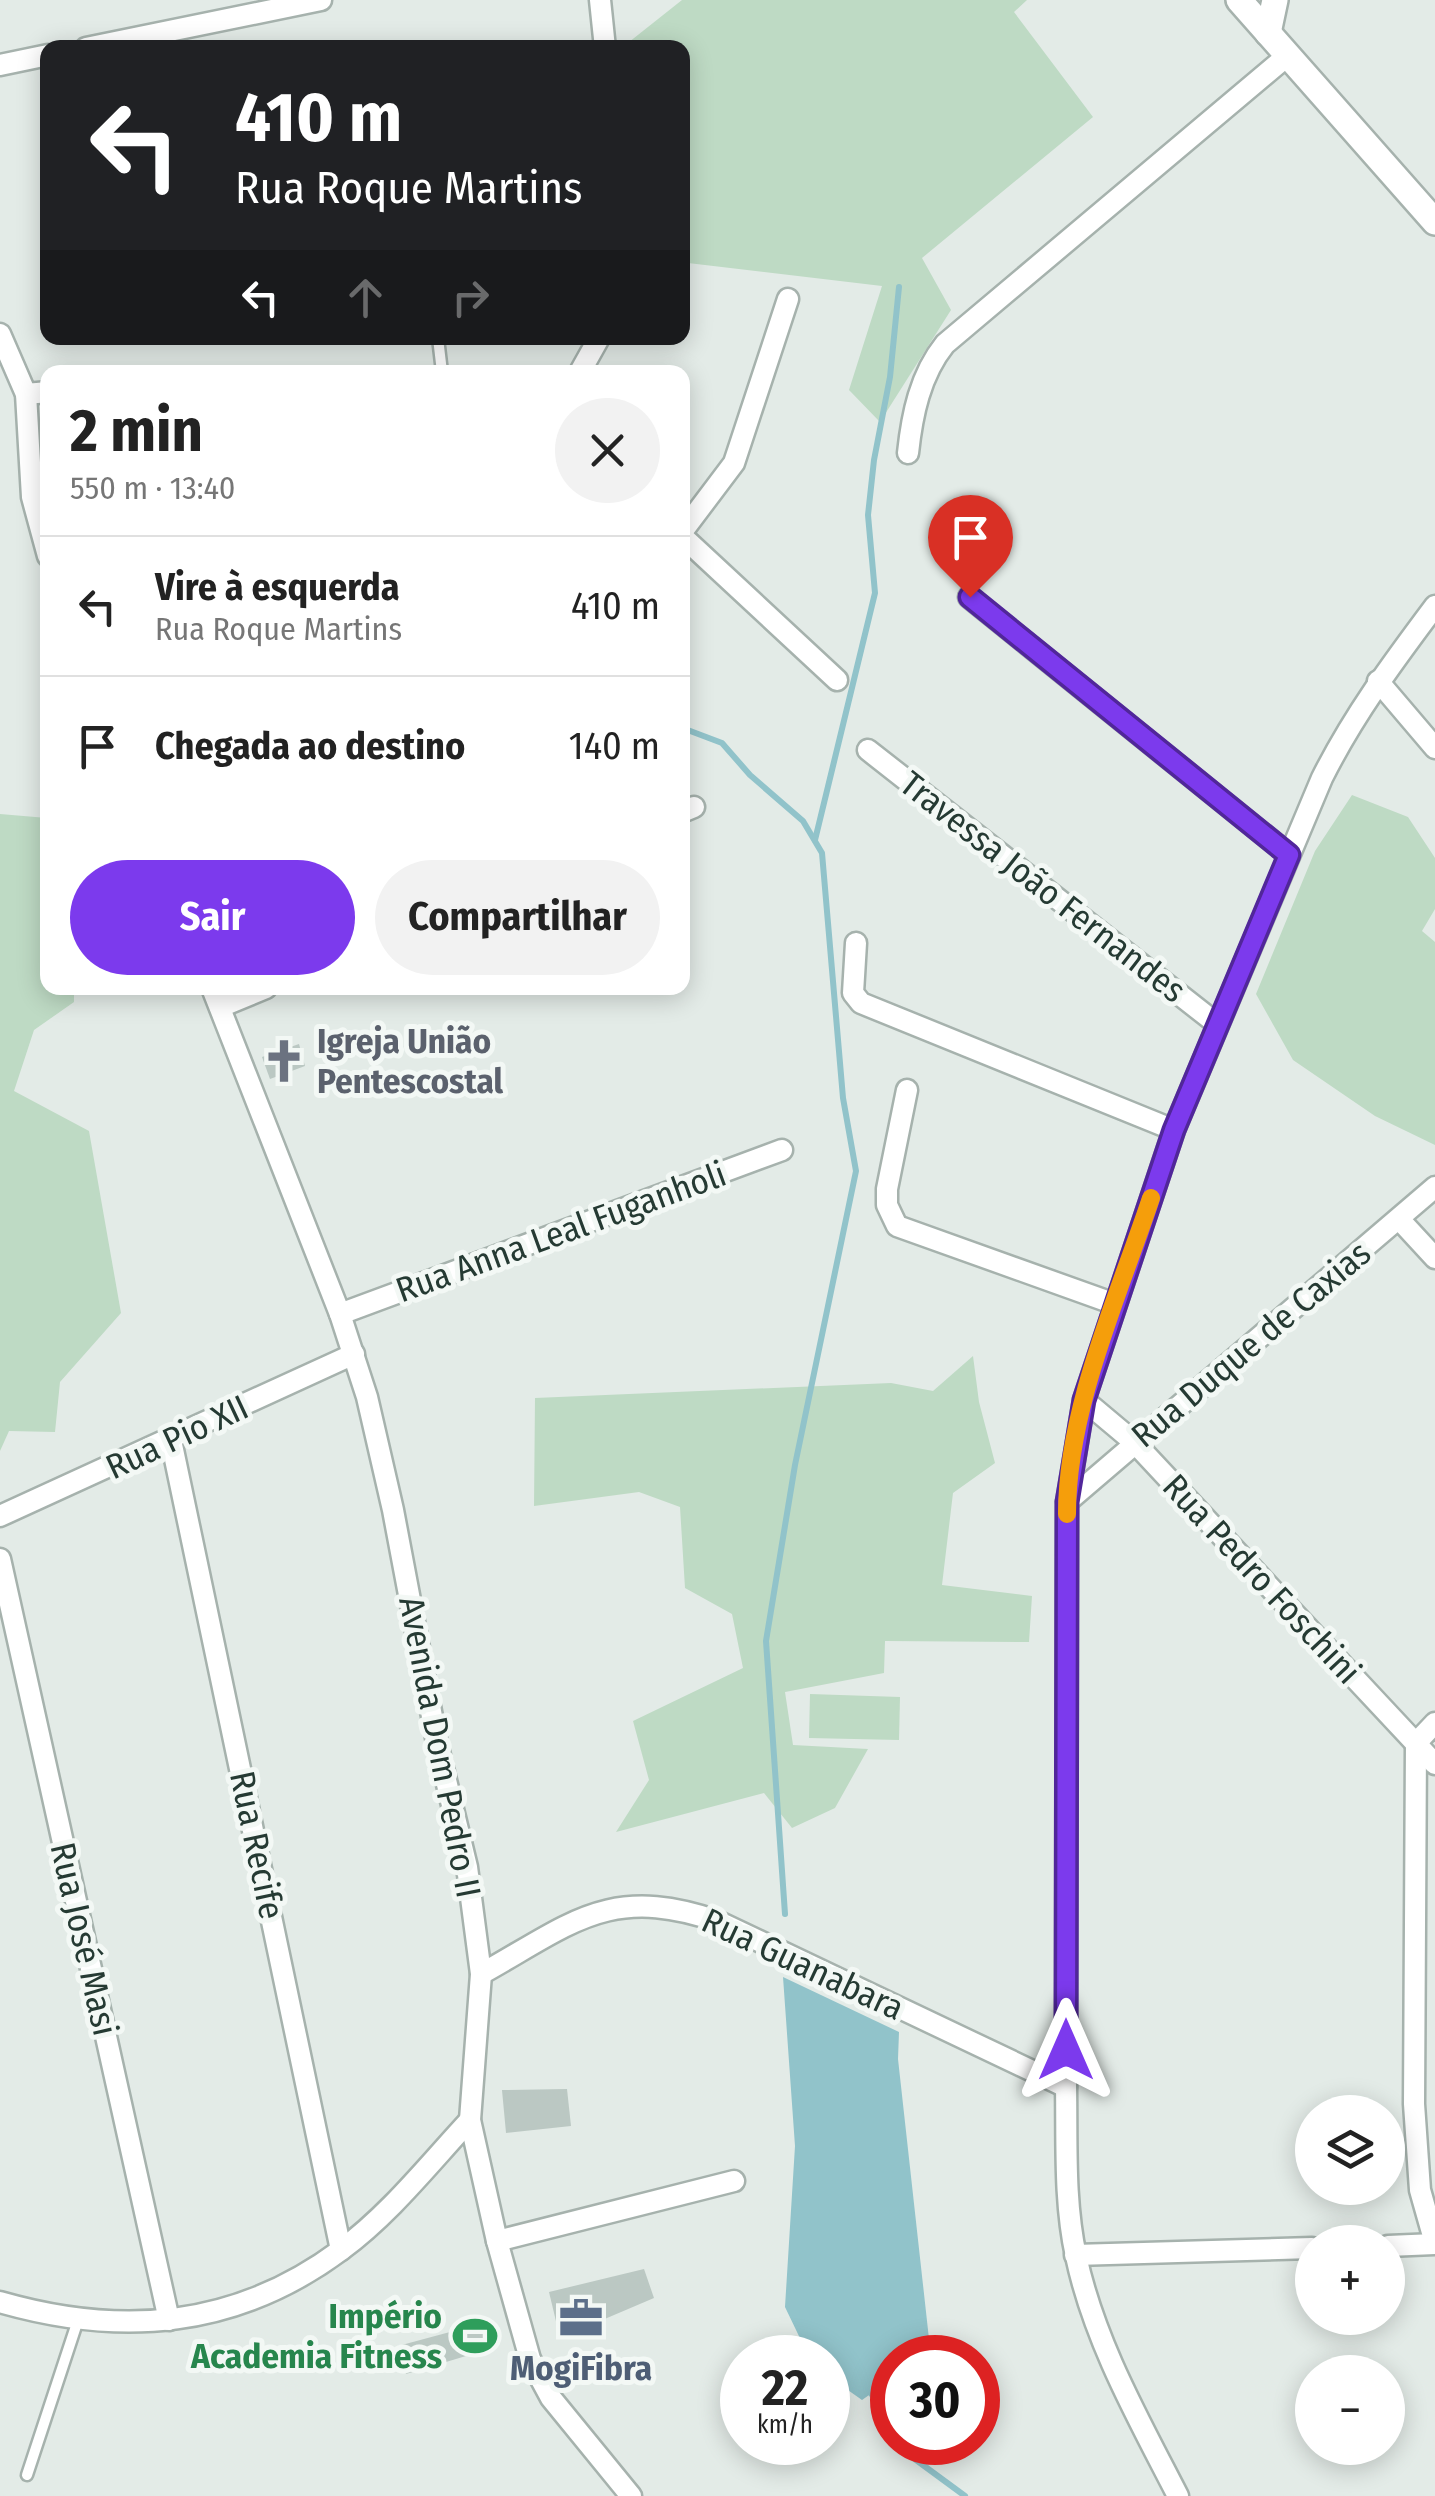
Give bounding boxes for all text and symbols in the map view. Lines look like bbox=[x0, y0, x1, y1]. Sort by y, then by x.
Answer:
text: 410 m bbox=[235, 76, 402, 160]
icon: left bbox=[70, 80, 200, 210]
text: Rua Roque Martins bbox=[235, 161, 582, 215]
icon: left bbox=[233, 270, 288, 325]
icon: ahead bbox=[338, 270, 393, 325]
icon: right bbox=[443, 270, 498, 325]
text: 2 min bbox=[70, 395, 203, 467]
button: close bbox=[555, 398, 660, 503]
text: 550 m · 13:40 bbox=[70, 469, 236, 507]
pin bbox=[928, 495, 1013, 598]
icon: arrive bbox=[943, 510, 998, 565]
text: Vire à esquerda bbox=[155, 564, 400, 610]
icon: left bbox=[70, 579, 125, 634]
text: 410 m bbox=[571, 583, 660, 629]
text: Rua Roque Martins bbox=[155, 610, 402, 648]
icon: arrive bbox=[70, 719, 125, 774]
text: Chegada ao destino bbox=[155, 723, 465, 769]
text: 140 m bbox=[569, 723, 660, 769]
street label: Travessa João Fernandes bbox=[892, 763, 1194, 1011]
button: Sair bbox=[70, 860, 355, 975]
button: Compartilhar bbox=[375, 860, 660, 975]
place label: Igreja União Pentescostal bbox=[317, 1020, 503, 1102]
church icon: Igreja União Pentescostal bbox=[260, 1037, 308, 1085]
street label: Rua Anna Leal Fuganholi bbox=[390, 1153, 732, 1311]
street label: Rua Duque de Caxias bbox=[1123, 1232, 1379, 1456]
street label: Rua Pio XII bbox=[99, 1386, 255, 1488]
street label: Rua Pedro Foschini bbox=[1154, 1466, 1370, 1692]
street label: Avenida Dom Pedro II bbox=[390, 1593, 490, 1901]
street label: Rua Recife bbox=[221, 1767, 293, 1923]
street label: Rua José Masi bbox=[41, 1838, 127, 2040]
street label: Rua Guanabara bbox=[696, 1899, 910, 2029]
position arrow bbox=[1014, 1998, 1118, 2102]
map controls bbox=[1295, 2095, 1405, 2465]
button: layers bbox=[1295, 2095, 1405, 2205]
button: + bbox=[1295, 2225, 1405, 2335]
office icon: MogiFibra bbox=[557, 2294, 605, 2342]
place label: Império Academia Fitness bbox=[190, 2295, 442, 2377]
sports icon: Império Academia Fitness bbox=[451, 2312, 499, 2360]
speed limit sign: 30 bbox=[870, 2335, 1000, 2465]
place label: MogiFibra bbox=[510, 2347, 652, 2389]
button: − bbox=[1295, 2355, 1405, 2465]
text: 22 bbox=[762, 2358, 808, 2418]
text: km/h bbox=[757, 2410, 813, 2440]

